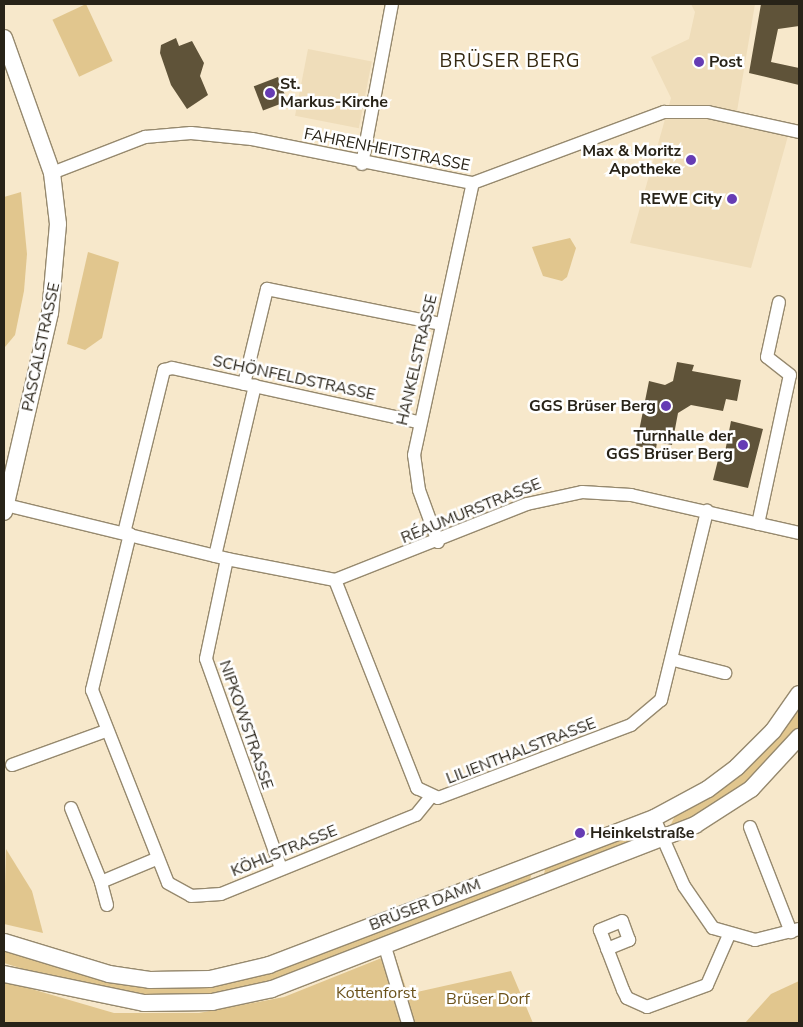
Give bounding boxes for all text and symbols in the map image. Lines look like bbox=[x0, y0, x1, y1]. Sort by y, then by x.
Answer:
district label: BRÜSER BERG bbox=[438, 51, 582, 73]
place label: Post bbox=[709, 52, 742, 72]
marker: Post bbox=[693, 56, 705, 68]
place label: St. Markus-Kirche bbox=[280, 74, 388, 112]
marker: St. Markus-Kirche bbox=[264, 87, 276, 99]
street label: FAHRENHEITSTRASSE bbox=[302, 124, 472, 176]
place label: Max & Moritz Apotheke bbox=[582, 141, 681, 179]
marker: Max & Moritz Apotheke bbox=[685, 154, 697, 166]
place label: REWE City bbox=[640, 189, 722, 209]
marker: REWE City bbox=[726, 193, 738, 205]
street label: PASCALSTRASSE bbox=[18, 281, 64, 413]
street label: HANKELSTRASSE bbox=[393, 293, 441, 427]
street label: SCHÖNFELDSTRASSE bbox=[211, 351, 377, 405]
place label: GGS Brüser Berg bbox=[529, 396, 656, 416]
marker: GGS Brüser Berg bbox=[660, 400, 672, 412]
place label: Turnhalle der GGS Brüser Berg bbox=[606, 426, 733, 464]
marker: Turnhalle der GGS Brüser Berg bbox=[737, 439, 749, 451]
street label: RÉAUMURSTRASSE bbox=[398, 474, 544, 548]
street label: NIPKOWSTRASSE bbox=[215, 658, 277, 792]
street label: LILIENTHALSTRASSE bbox=[443, 714, 599, 788]
street label: KÖHLSTRASSE bbox=[228, 821, 340, 881]
place label: Heinkelstraße bbox=[590, 823, 695, 843]
marker: Heinkelstraße bbox=[574, 827, 586, 839]
street label: BRÜSER DAMM bbox=[367, 875, 483, 935]
park label: Kottenforst bbox=[336, 983, 416, 1003]
park label: Brüser Dorf bbox=[446, 989, 530, 1009]

